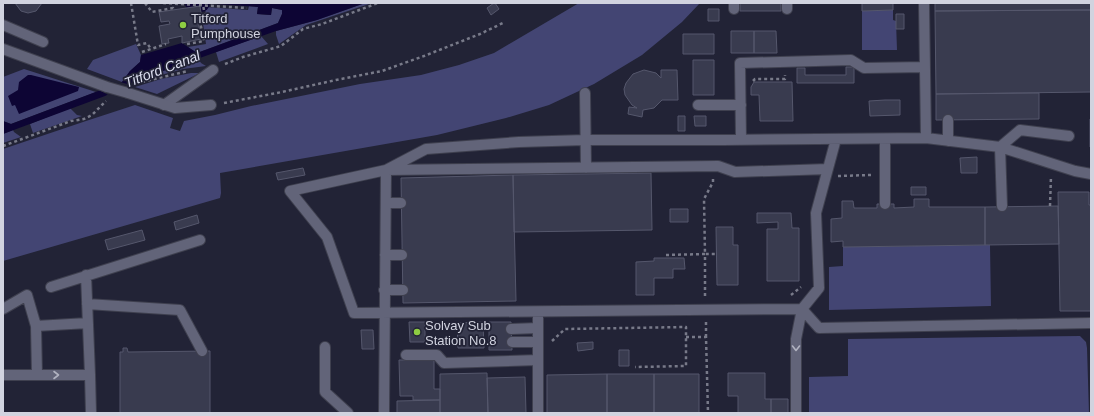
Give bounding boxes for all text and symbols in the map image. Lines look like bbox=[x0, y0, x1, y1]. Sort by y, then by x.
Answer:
place label: Titford Pumphouse bbox=[191, 11, 260, 41]
marker: Titford Pumphouse bbox=[178, 20, 188, 30]
water label: Titford Canal bbox=[122, 47, 203, 91]
place label: Solvay Sub Station No.8 bbox=[425, 318, 497, 348]
marker: Solvay Sub Station No.8 bbox=[412, 327, 422, 337]
one-way arrow bbox=[792, 345, 800, 351]
one-way arrow bbox=[53, 371, 59, 379]

